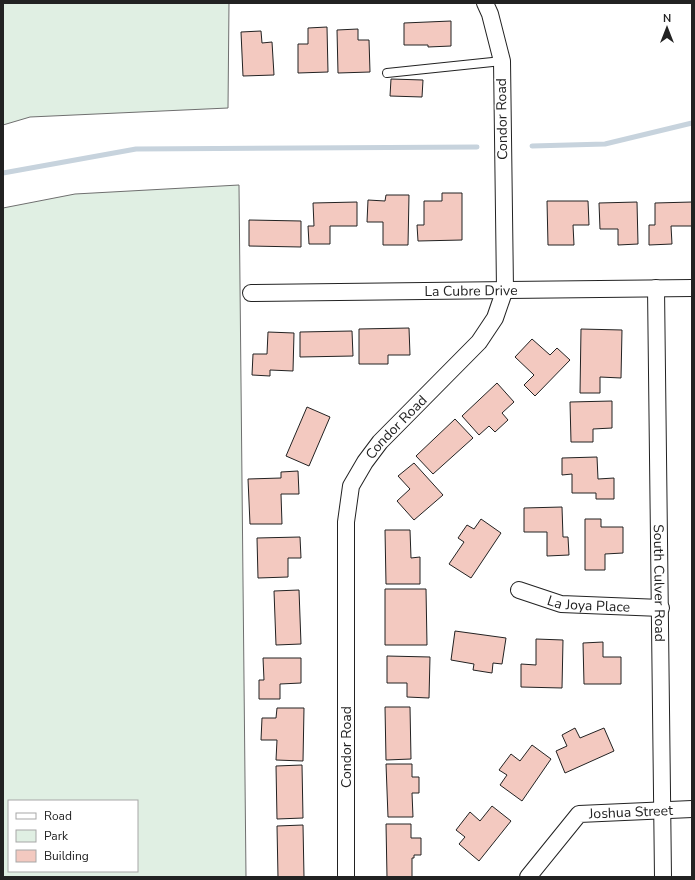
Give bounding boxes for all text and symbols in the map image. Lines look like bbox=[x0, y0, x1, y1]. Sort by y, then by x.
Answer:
north arrow bbox=[647, 8, 687, 48]
text: N bbox=[663, 11, 671, 26]
street label: Condor Road bbox=[492, 78, 512, 160]
street label: La Cubre Drive bbox=[424, 280, 518, 301]
street label: Condor Road bbox=[361, 391, 431, 463]
street label: South Culver Road bbox=[649, 524, 670, 642]
street label: La Joya Place bbox=[545, 591, 631, 616]
street label: Condor Road bbox=[337, 706, 356, 788]
legend bbox=[8, 800, 138, 872]
street label: Joshua Street bbox=[587, 800, 673, 823]
text: Road bbox=[44, 808, 72, 824]
text: Park bbox=[44, 828, 69, 844]
text: Building bbox=[44, 848, 89, 864]

